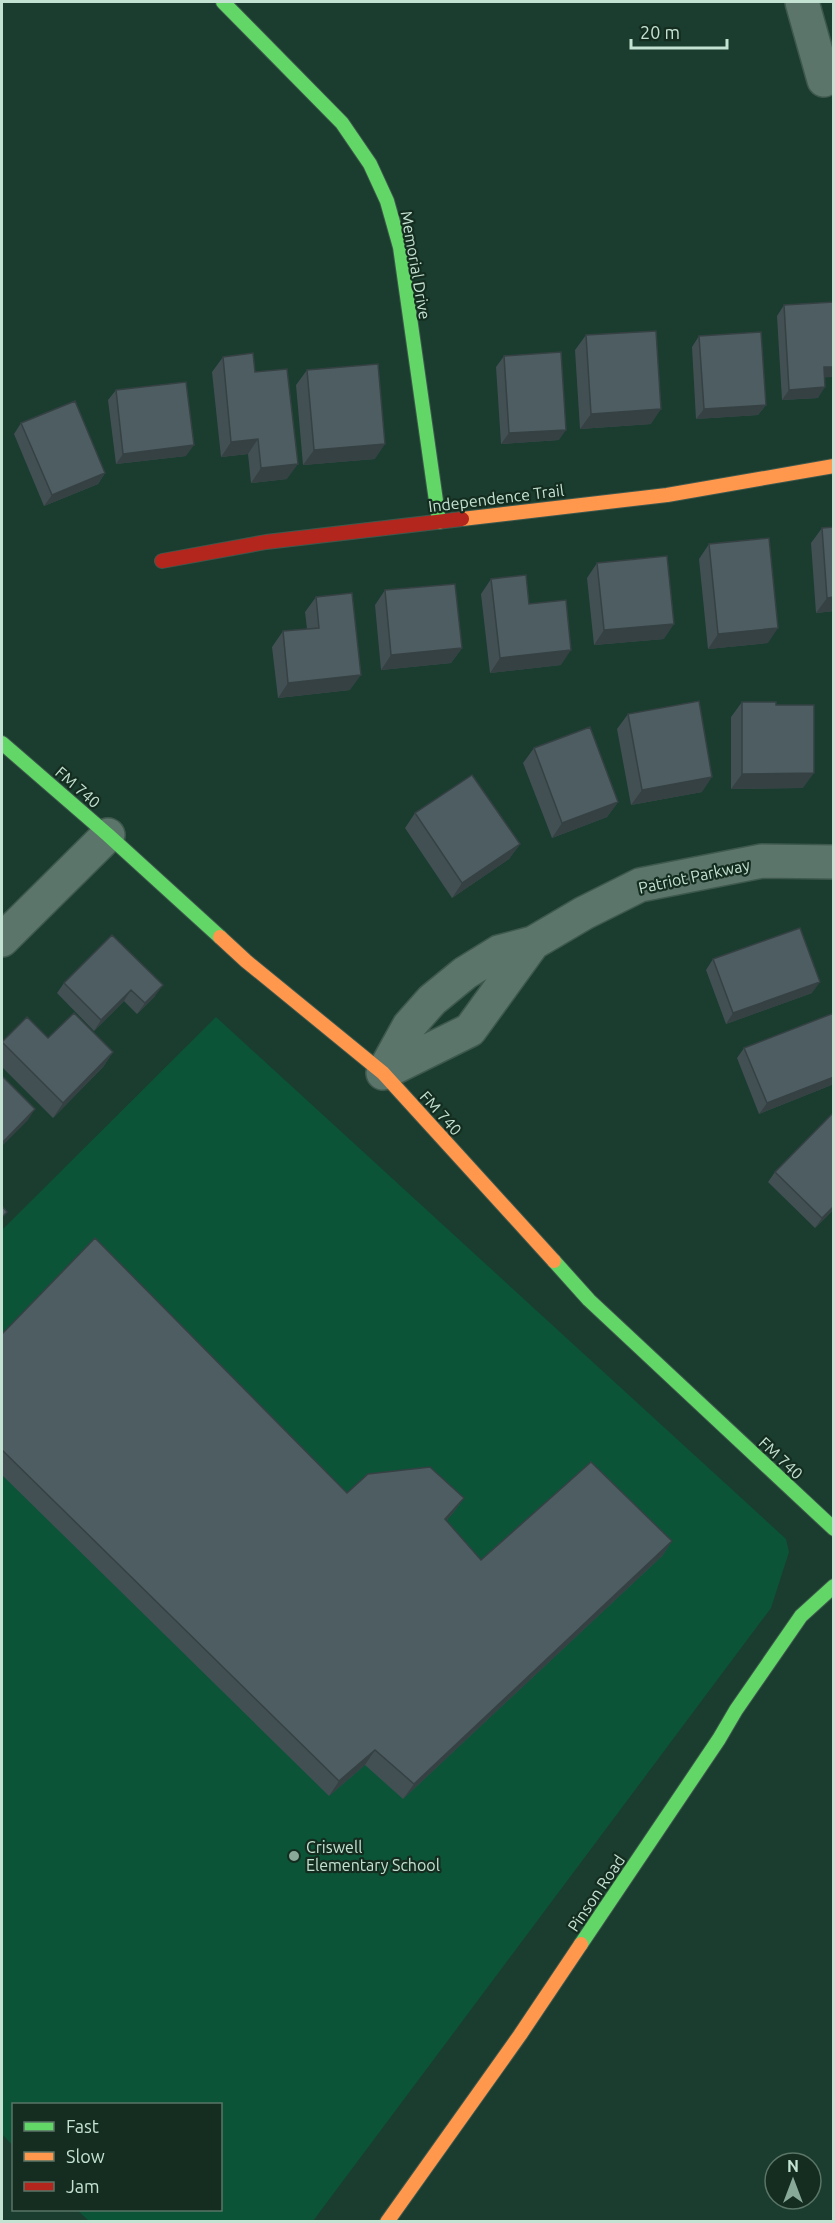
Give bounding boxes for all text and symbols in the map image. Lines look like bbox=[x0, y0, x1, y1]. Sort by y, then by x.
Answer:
scale bar bbox=[631, 12, 727, 50]
text: 20 m bbox=[640, 22, 680, 42]
street label: Memorial Drive bbox=[398, 209, 434, 321]
street label: Independence Trail bbox=[427, 481, 565, 515]
street label: FM 740 bbox=[52, 763, 104, 811]
street label: Patriot Parkway bbox=[637, 855, 752, 897]
street label: FM 740 bbox=[417, 1087, 465, 1139]
street label: FM 740 bbox=[755, 1433, 807, 1483]
place label: Criswell Elementary School bbox=[306, 1838, 440, 1874]
marker: Criswell Elementary School bbox=[287, 1849, 301, 1863]
street label: Pinson Road bbox=[564, 1851, 628, 1935]
legend bbox=[12, 2103, 222, 2211]
text: Fast bbox=[66, 2116, 99, 2136]
text: Slow bbox=[66, 2146, 105, 2166]
north arrow bbox=[763, 2151, 823, 2211]
text: N bbox=[787, 2157, 799, 2175]
text: Jam bbox=[66, 2176, 100, 2196]

